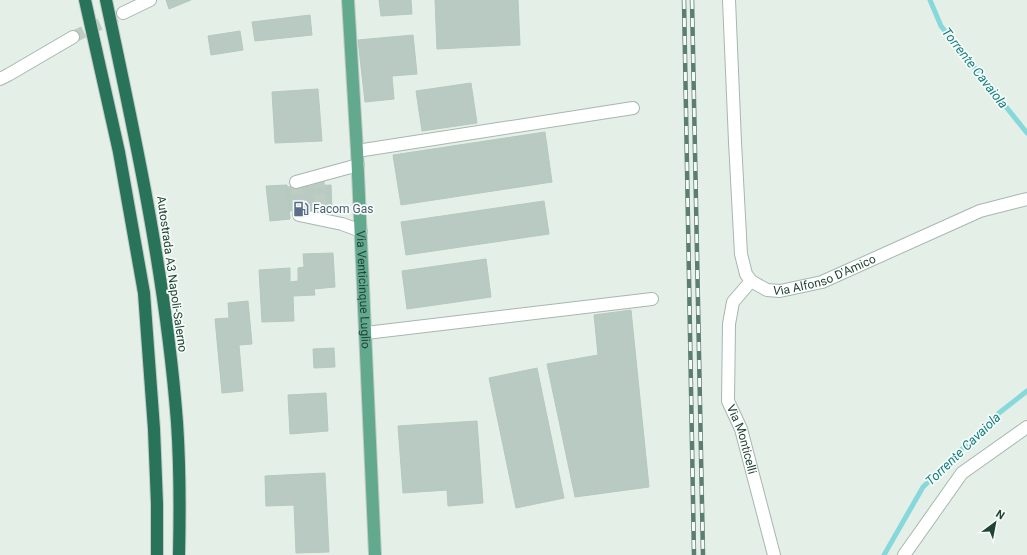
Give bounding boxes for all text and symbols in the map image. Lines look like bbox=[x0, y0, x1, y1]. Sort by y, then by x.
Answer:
water label: Torrente Cavaiola bbox=[939, 25, 1011, 111]
street label: Autostrada A3 Napoli-Salerno bbox=[154, 195, 190, 353]
fuel station icon: Facom Gas bbox=[292, 200, 310, 218]
place label: Facom Gas bbox=[313, 202, 373, 216]
street label: Via Venticinque Luglio bbox=[354, 230, 373, 349]
street label: Via Alfonso D'Amico bbox=[772, 252, 878, 298]
street label: Via Monticelli bbox=[724, 402, 760, 476]
water label: Torrente Cavaiola bbox=[922, 409, 1004, 489]
north arrow bbox=[975, 503, 1015, 543]
text: N bbox=[993, 507, 1007, 523]

